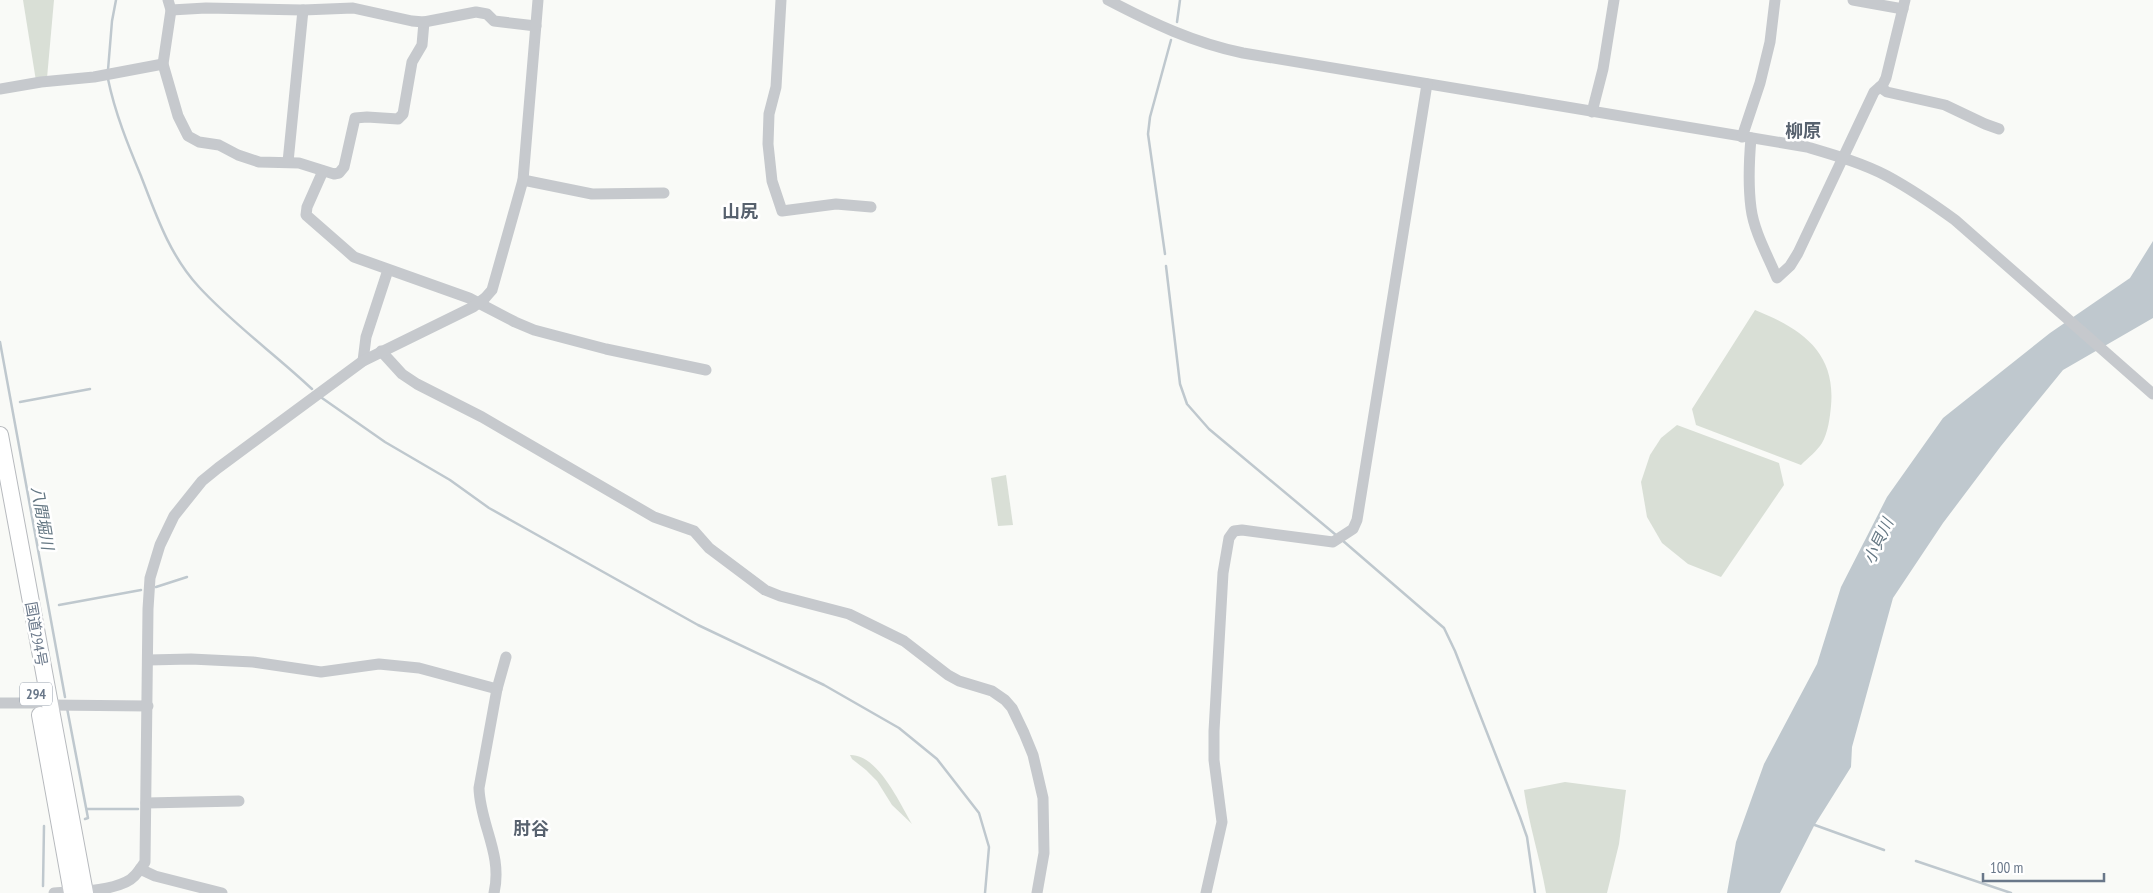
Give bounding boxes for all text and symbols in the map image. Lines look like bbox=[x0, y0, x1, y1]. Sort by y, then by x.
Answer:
district label: 柳原 bbox=[1785, 119, 1821, 142]
district label: 山尻 bbox=[722, 200, 758, 223]
water label: 八間堀川 bbox=[28, 485, 59, 553]
water label: 小貝川 bbox=[1859, 513, 1898, 567]
street label: 国道294号 bbox=[21, 600, 52, 668]
road number: 294 bbox=[20, 682, 52, 706]
district label: 肘谷 bbox=[513, 817, 549, 840]
scale bar bbox=[1983, 850, 2104, 882]
text: 100 m bbox=[1990, 858, 2023, 877]

